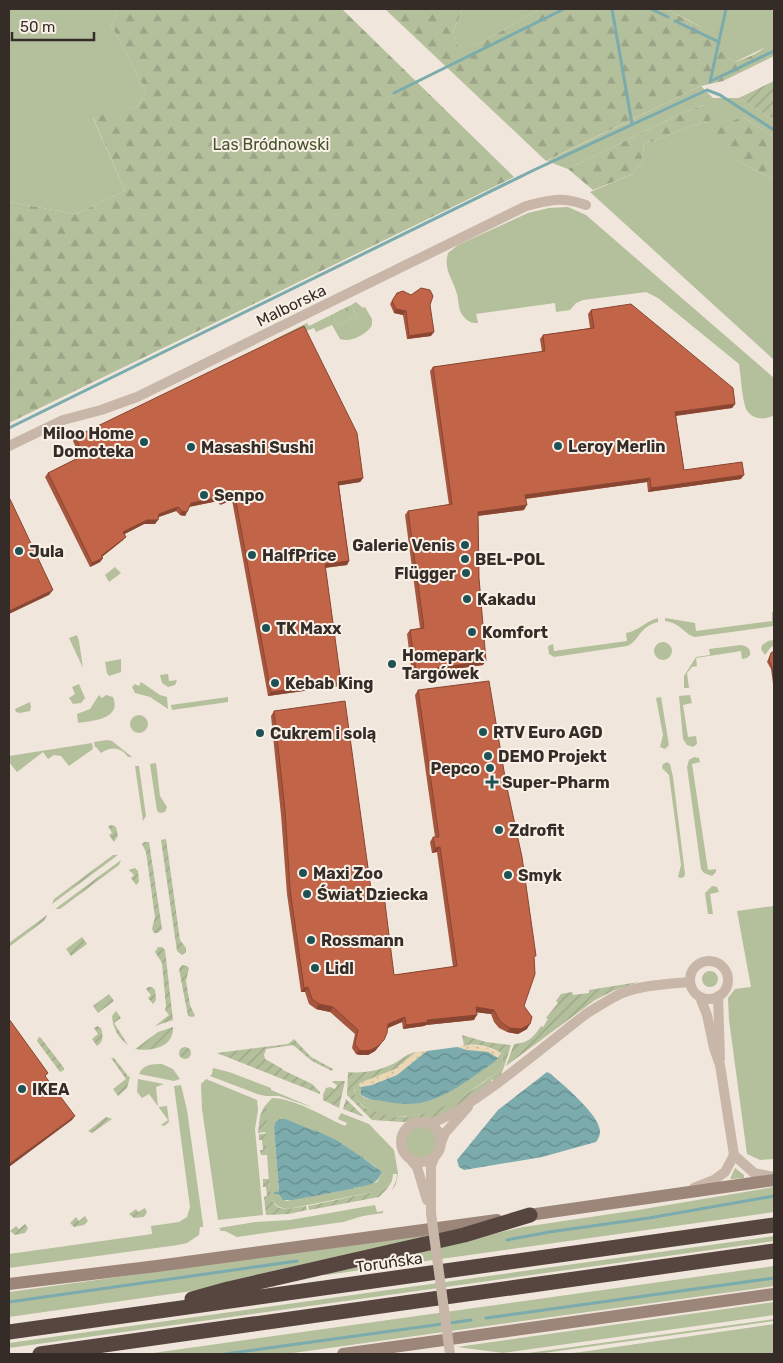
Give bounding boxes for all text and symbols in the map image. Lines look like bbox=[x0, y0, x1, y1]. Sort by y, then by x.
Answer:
scale bar bbox=[12, 10, 95, 42]
text: 50 m bbox=[20, 18, 55, 36]
park label: Las Bródnowski bbox=[213, 135, 329, 154]
street label: Malborska bbox=[253, 280, 329, 330]
place label: Miloo Home Domoteka bbox=[43, 424, 134, 461]
marker: Miloo Home Domoteka bbox=[138, 436, 150, 448]
place label: Leroy Merlin bbox=[568, 437, 666, 456]
place label: Masashi Sushi bbox=[201, 438, 314, 457]
marker: Leroy Merlin bbox=[552, 440, 564, 452]
marker: Masashi Sushi bbox=[185, 441, 197, 453]
place label: Senpo bbox=[214, 486, 264, 505]
marker: Senpo bbox=[198, 489, 210, 501]
place label: Galerie Venis bbox=[352, 536, 455, 555]
marker: Galerie Venis bbox=[459, 539, 471, 551]
place label: Jula bbox=[29, 542, 64, 561]
marker: Jula bbox=[13, 545, 25, 557]
place label: HalfPrice bbox=[262, 546, 337, 565]
marker: HalfPrice bbox=[246, 549, 258, 561]
place label: BEL-POL bbox=[475, 550, 545, 569]
marker: BEL-POL bbox=[459, 553, 471, 565]
place label: Flügger bbox=[394, 564, 457, 583]
marker: Flügger bbox=[460, 567, 472, 579]
place label: Kakadu bbox=[477, 590, 536, 609]
marker: Kakadu bbox=[461, 593, 473, 605]
place label: TK Maxx bbox=[276, 619, 342, 638]
marker: TK Maxx bbox=[260, 622, 272, 634]
place label: Komfort bbox=[482, 623, 549, 642]
marker: Komfort bbox=[466, 626, 478, 638]
place label: Homepark Targówek bbox=[402, 646, 485, 683]
marker: Homepark Targówek bbox=[386, 658, 398, 670]
place label: Kebab King bbox=[285, 674, 373, 693]
marker: Kebab King bbox=[269, 677, 281, 689]
place label: RTV Euro AGD bbox=[493, 723, 603, 742]
place label: Cukrem i solą bbox=[270, 724, 376, 743]
marker: RTV Euro AGD bbox=[477, 726, 489, 738]
marker: Cukrem i solą bbox=[254, 727, 266, 739]
place label: DEMO Projekt bbox=[498, 747, 607, 766]
marker: DEMO Projekt bbox=[482, 750, 494, 762]
place label: Pepco bbox=[430, 759, 480, 778]
marker: Pepco bbox=[484, 762, 496, 774]
place label: Super-Pharm bbox=[502, 773, 610, 792]
marker: Super-Pharm bbox=[486, 776, 498, 788]
place label: Zdrofit bbox=[509, 821, 565, 840]
marker: Zdrofit bbox=[493, 824, 505, 836]
place label: Maxi Zoo bbox=[313, 864, 383, 883]
place label: Smyk bbox=[518, 866, 563, 885]
marker: Maxi Zoo bbox=[297, 867, 309, 879]
marker: Smyk bbox=[502, 869, 514, 881]
place label: Świat Dziecka bbox=[317, 884, 428, 904]
marker: Świat Dziecka bbox=[301, 888, 313, 900]
place label: Rossmann bbox=[321, 931, 404, 950]
marker: Rossmann bbox=[305, 934, 317, 946]
place label: Lidl bbox=[325, 959, 354, 978]
marker: Lidl bbox=[309, 962, 321, 974]
place label: IKEA bbox=[32, 1080, 70, 1099]
marker: IKEA bbox=[16, 1083, 28, 1095]
street label: Toruńska bbox=[354, 1248, 424, 1277]

